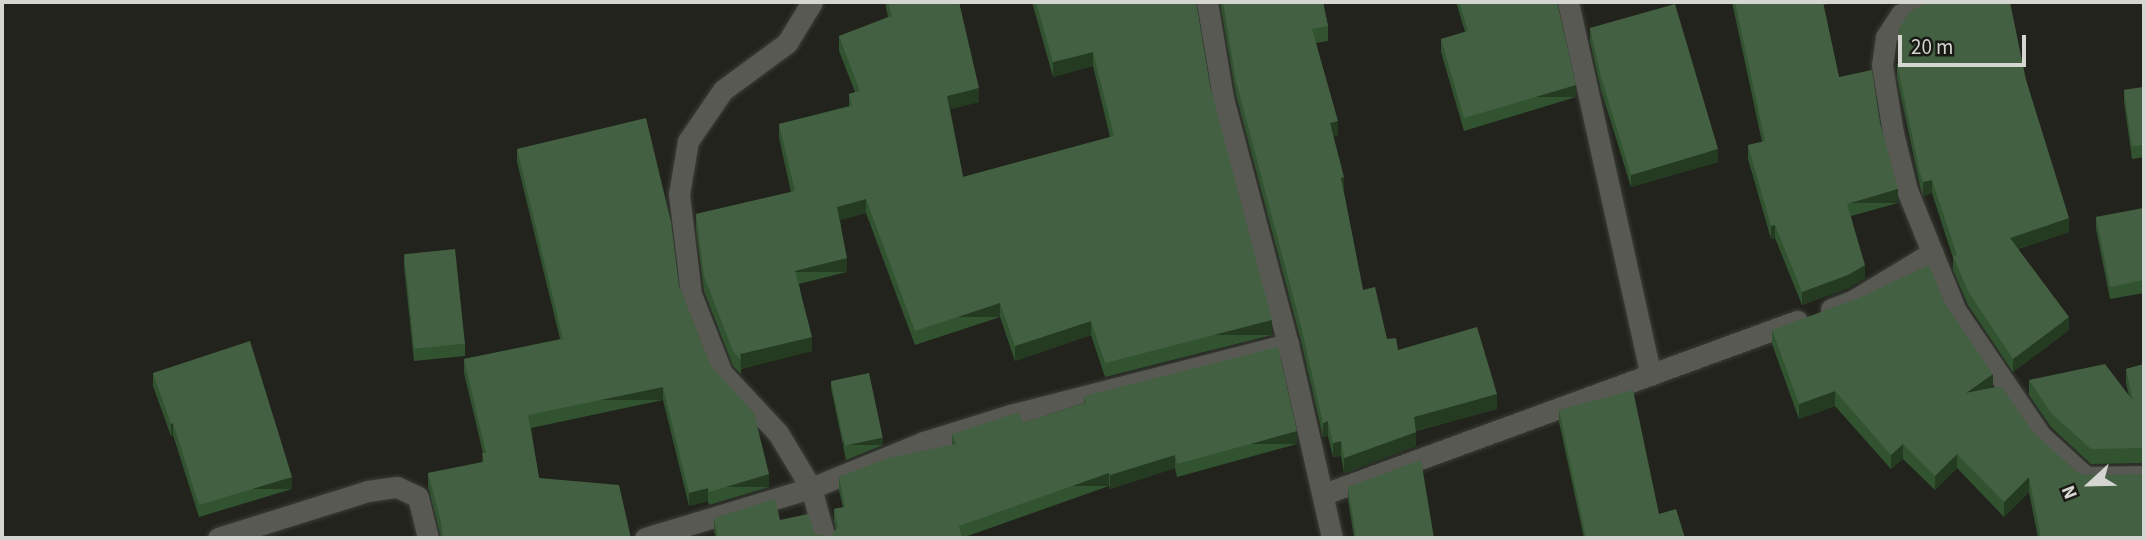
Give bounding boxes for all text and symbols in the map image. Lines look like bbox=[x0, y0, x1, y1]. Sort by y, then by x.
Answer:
scale bar bbox=[1901, 21, 2029, 65]
text: 20 m bbox=[1911, 32, 1953, 62]
north arrow bbox=[2055, 449, 2125, 519]
text: N bbox=[2055, 481, 2085, 503]

